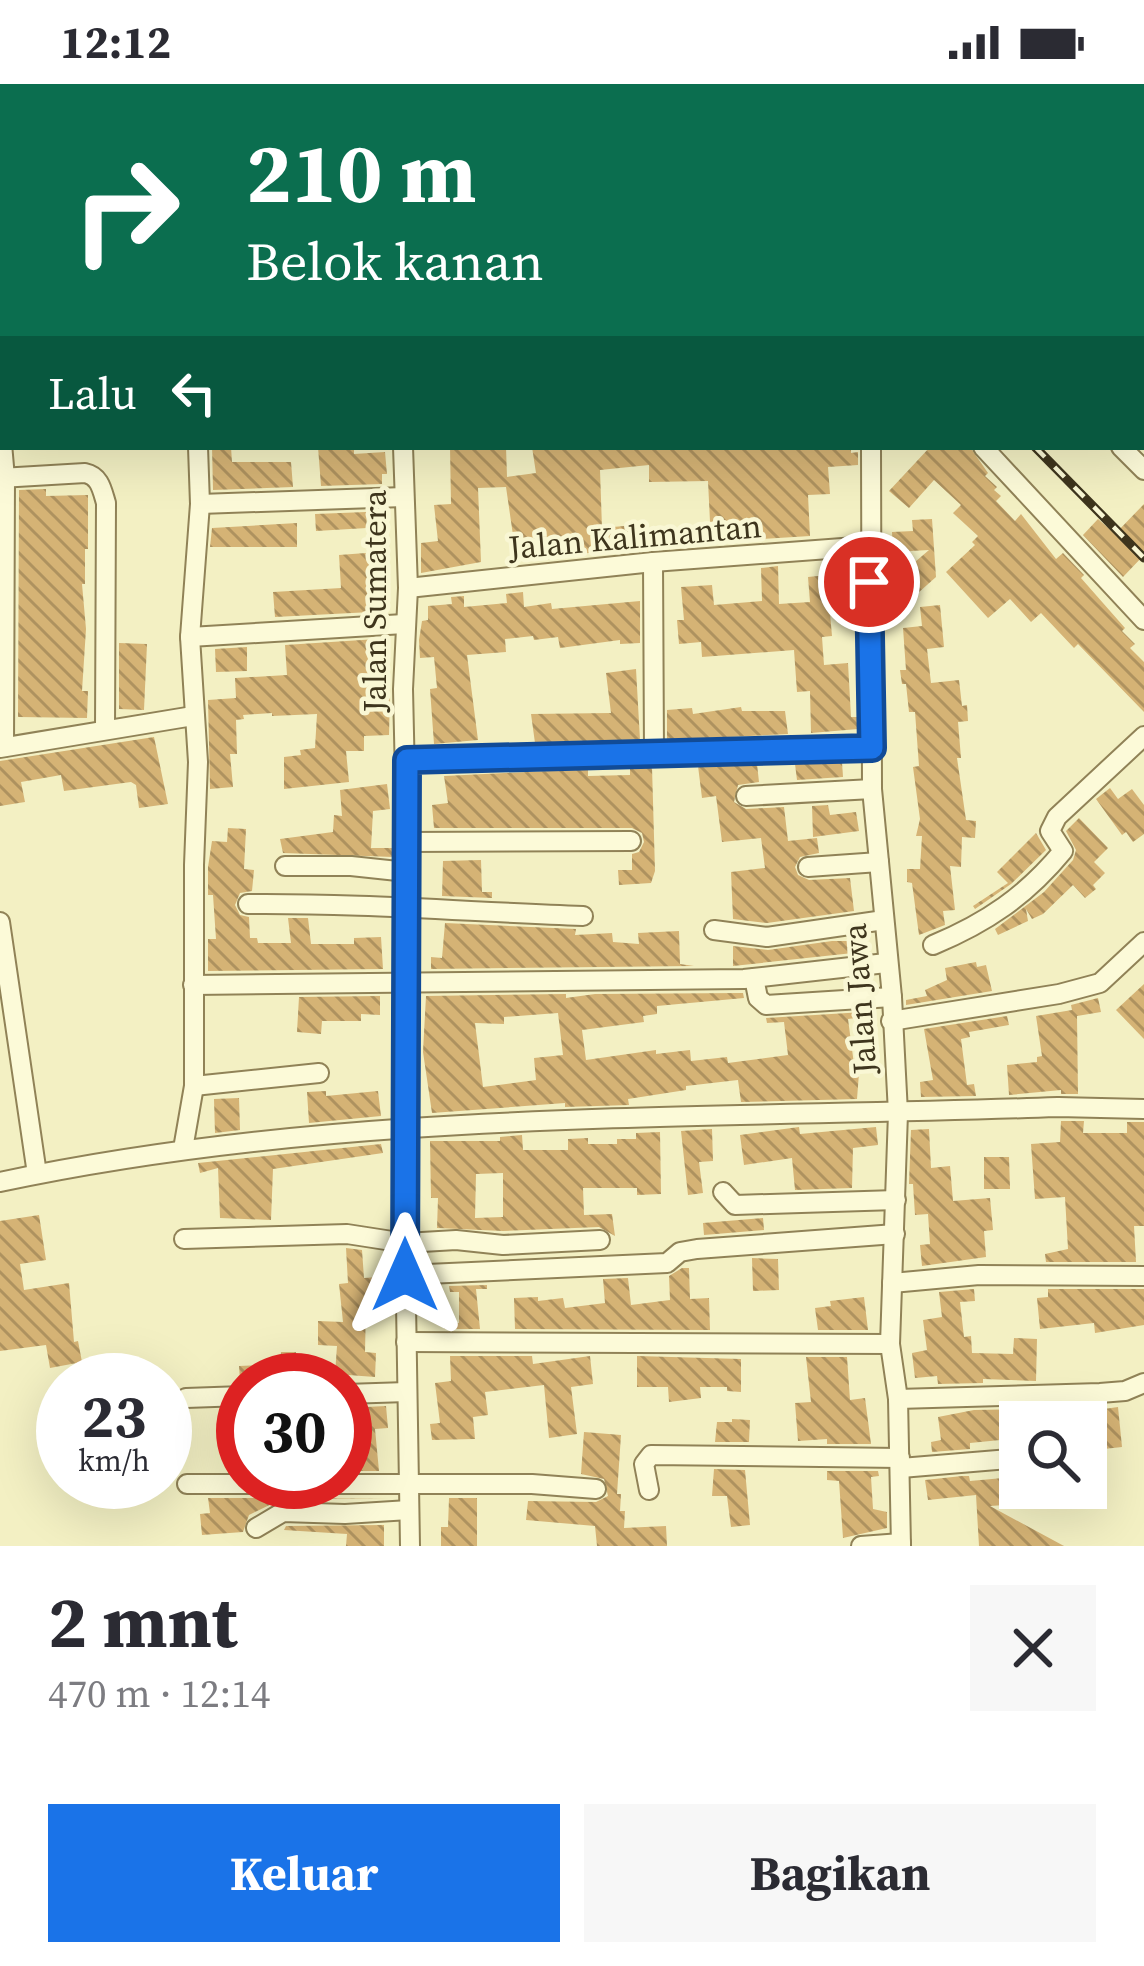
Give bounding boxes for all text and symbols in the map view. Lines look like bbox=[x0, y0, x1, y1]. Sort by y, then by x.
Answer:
text: 12:12 bbox=[60, 11, 171, 73]
text: 210 m bbox=[246, 115, 477, 230]
icon: right bbox=[48, 132, 204, 288]
text: Belok kanan bbox=[246, 224, 544, 298]
icon: left bbox=[161, 360, 227, 426]
text: Lalu bbox=[48, 362, 137, 424]
street label: Jalan Sumatera bbox=[352, 490, 397, 713]
street label: Jalan Kalimantan bbox=[506, 503, 763, 570]
pin bbox=[818, 531, 920, 633]
icon: arrive bbox=[836, 549, 902, 615]
street label: Jalan Jawa bbox=[832, 922, 887, 1077]
position arrow bbox=[342, 1212, 468, 1338]
speed limit sign: 30 bbox=[216, 1353, 372, 1509]
text: 23 bbox=[81, 1375, 147, 1457]
map controls bbox=[999, 1401, 1107, 1509]
button: search bbox=[999, 1401, 1107, 1509]
text: km/h bbox=[78, 1440, 150, 1481]
text: 2 mnt bbox=[48, 1572, 238, 1671]
button: close bbox=[970, 1585, 1096, 1711]
text: 470 m · 12:14 bbox=[48, 1667, 270, 1720]
button: Keluar bbox=[48, 1804, 560, 1942]
button: Bagikan bbox=[584, 1804, 1096, 1942]

